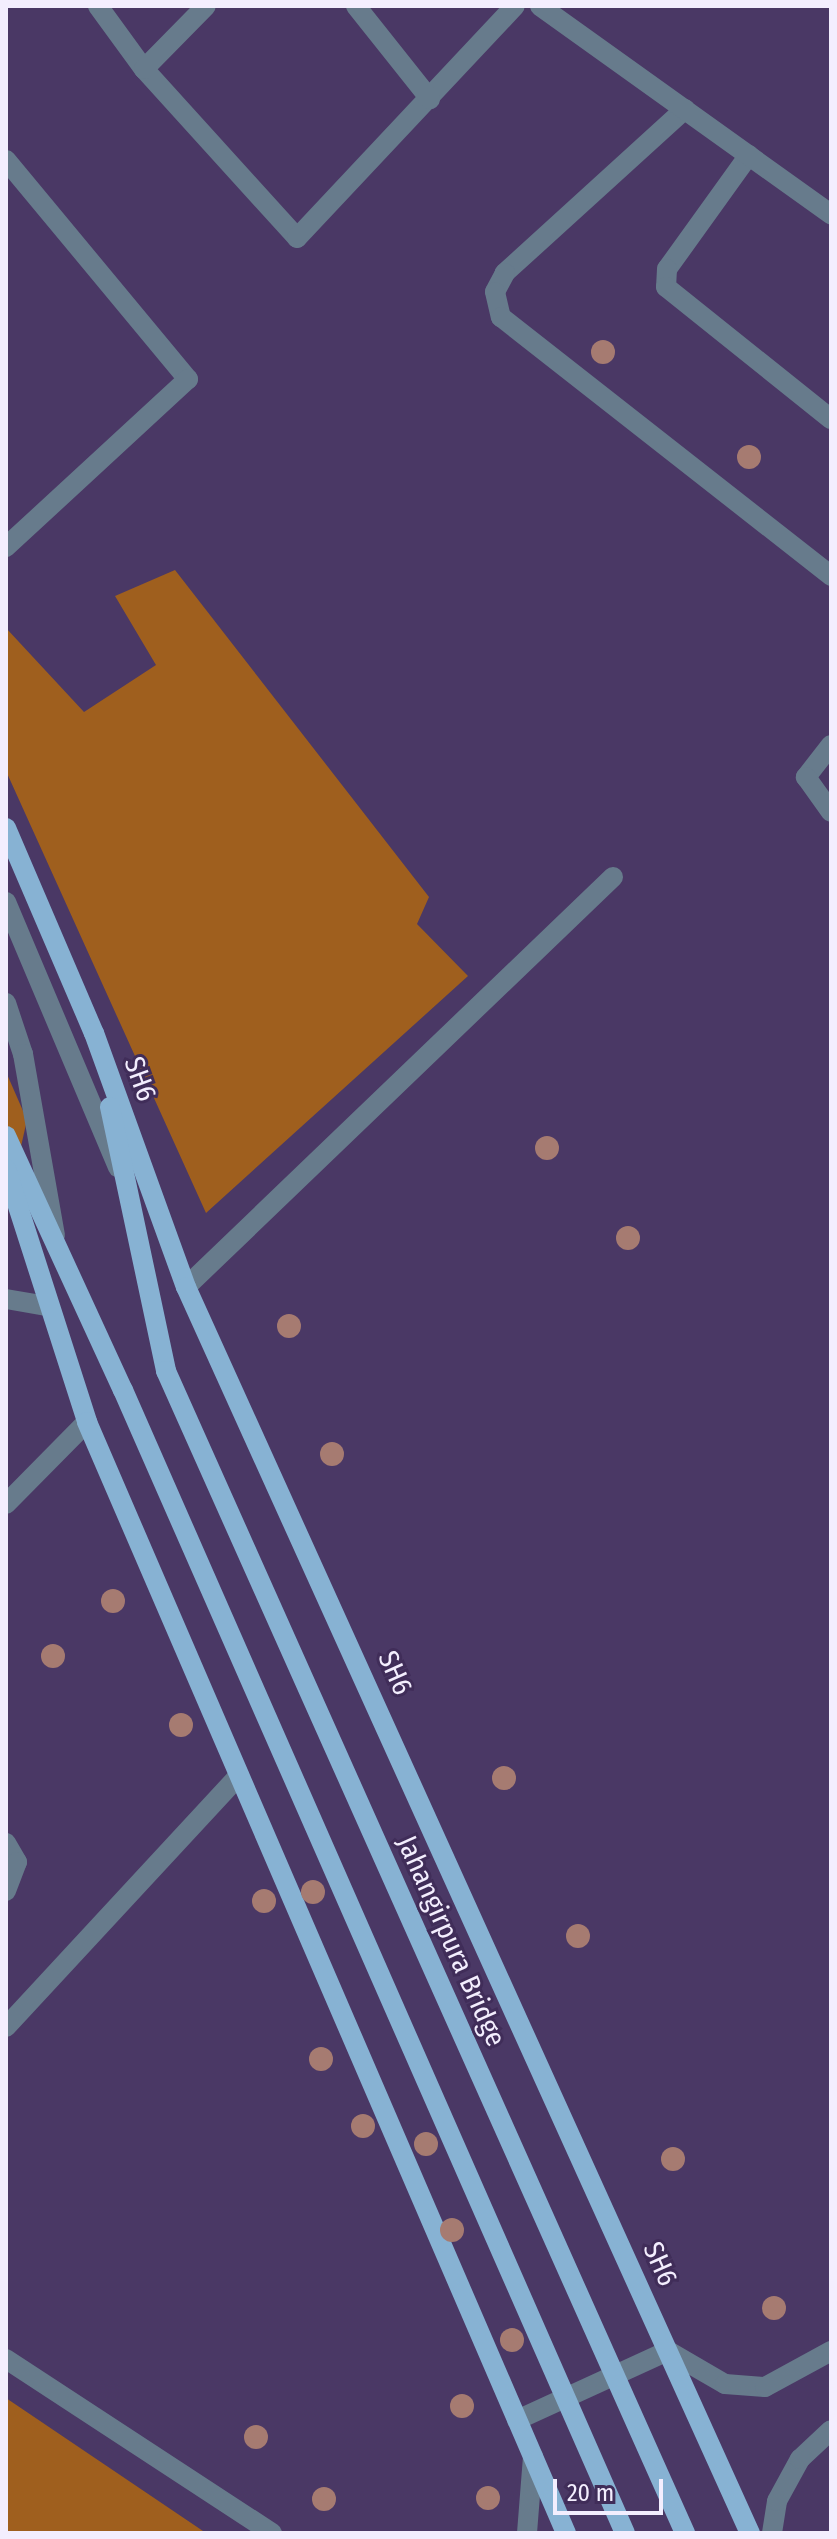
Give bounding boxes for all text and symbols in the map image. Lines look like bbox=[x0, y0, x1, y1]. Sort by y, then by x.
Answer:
street label: SH6 bbox=[117, 1052, 163, 1106]
street label: SH6 bbox=[371, 1646, 419, 1700]
street label: Jahangirpura Bridge bbox=[389, 1830, 513, 2052]
street label: SH6 bbox=[636, 2237, 684, 2291]
scale bar bbox=[557, 2463, 667, 2513]
text: 20 m bbox=[567, 2479, 614, 2507]

